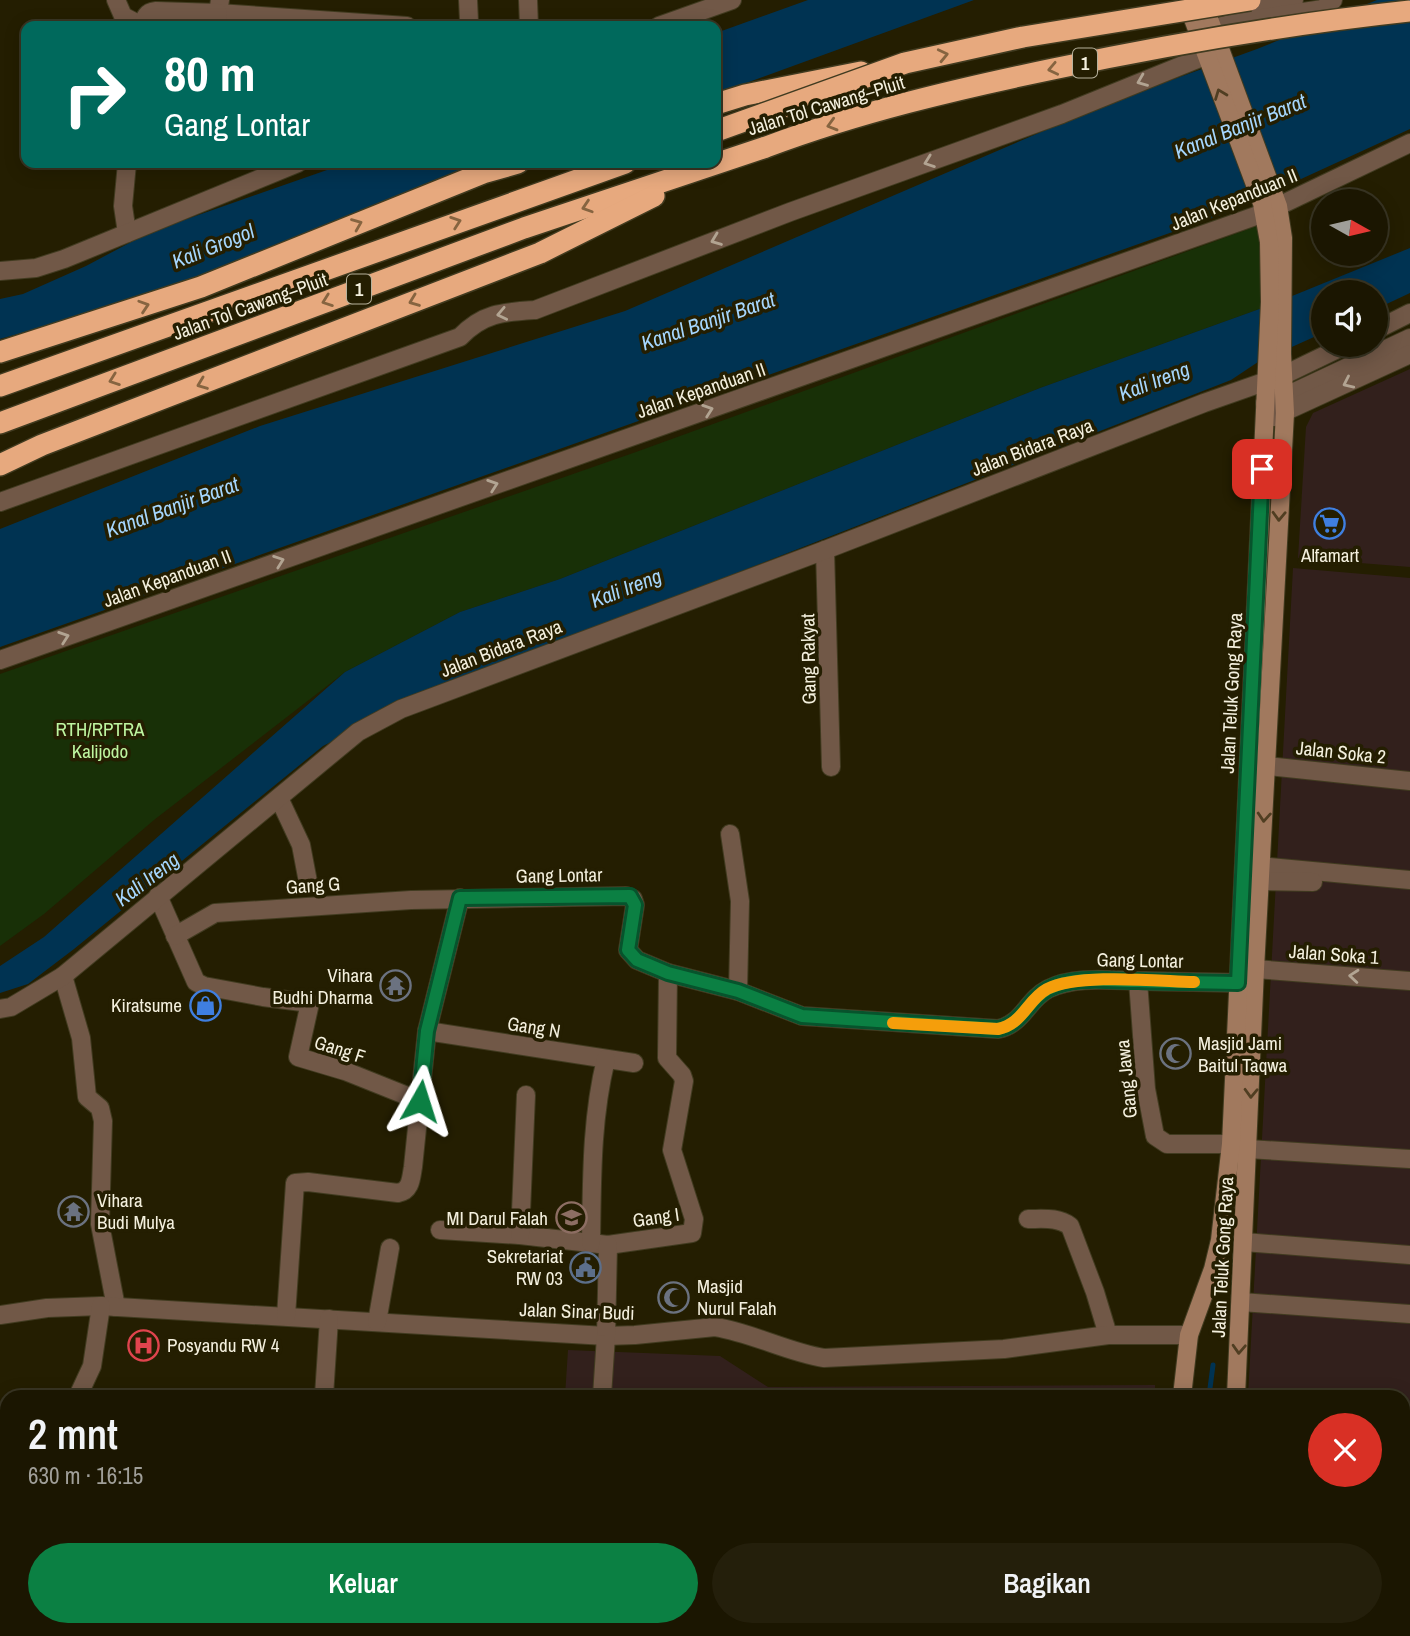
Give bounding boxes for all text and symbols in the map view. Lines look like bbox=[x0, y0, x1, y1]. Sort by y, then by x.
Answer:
text: 80 m bbox=[164, 40, 256, 106]
road number: 1 bbox=[1073, 48, 1097, 78]
icon: right bbox=[49, 49, 140, 140]
one-way arrow bbox=[937, 49, 949, 63]
one-way arrow bbox=[1047, 61, 1059, 76]
street label: Jalan Tol Cawang–Pluit bbox=[744, 69, 908, 141]
one-way arrow bbox=[1137, 73, 1149, 87]
water label: Kanal Banjir Barat bbox=[1170, 86, 1311, 166]
one-way arrow bbox=[1214, 88, 1228, 100]
text: Gang Lontar bbox=[164, 103, 310, 146]
one-way arrow bbox=[827, 117, 839, 132]
one-way arrow bbox=[924, 153, 936, 167]
street label: Jalan Kepanduan II bbox=[1167, 162, 1301, 236]
north arrow bbox=[1311, 189, 1388, 266]
map controls bbox=[1311, 189, 1388, 357]
one-way arrow bbox=[581, 199, 593, 213]
water label: Kali Grogol bbox=[168, 216, 259, 276]
one-way arrow bbox=[450, 216, 462, 230]
one-way arrow bbox=[350, 219, 362, 233]
one-way arrow bbox=[711, 232, 723, 246]
street label: Jalan Tol Cawang–Pluit bbox=[169, 266, 331, 346]
road number: 1 bbox=[347, 274, 371, 304]
button: sound bbox=[1311, 280, 1388, 357]
water label: Kanal Banjir Barat bbox=[637, 284, 780, 357]
one-way arrow bbox=[321, 293, 333, 307]
one-way arrow bbox=[408, 293, 420, 307]
one-way arrow bbox=[138, 299, 150, 314]
one-way arrow bbox=[496, 306, 508, 321]
water label: Kali Ireng bbox=[1114, 354, 1194, 408]
street label: Jalan Kepanduan II bbox=[633, 356, 769, 424]
one-way arrow bbox=[108, 372, 120, 386]
one-way arrow bbox=[196, 375, 208, 389]
one-way arrow bbox=[1343, 375, 1355, 389]
one-way arrow bbox=[701, 404, 713, 418]
street label: Jalan Bidara Raya bbox=[968, 412, 1097, 482]
pin bbox=[1232, 439, 1292, 499]
icon: arrive bbox=[1243, 450, 1281, 488]
water label: Kanal Banjir Barat bbox=[101, 469, 244, 545]
one-way arrow bbox=[487, 479, 499, 493]
supermarket icon: Alfamart bbox=[1313, 507, 1347, 541]
one-way arrow bbox=[1272, 511, 1287, 522]
place label: Alfamart bbox=[1300, 542, 1360, 568]
street label: Jalan Kepanduan II bbox=[99, 543, 235, 613]
one-way arrow bbox=[272, 555, 284, 569]
water label: Kali Ireng bbox=[586, 561, 666, 615]
street label: Jalan Teluk Gong Raya bbox=[1214, 612, 1248, 774]
street label: Jalan Bidara Raya bbox=[437, 613, 566, 683]
street label: Gang Rakyat bbox=[794, 613, 822, 705]
one-way arrow bbox=[58, 631, 70, 645]
park label: RTH/RPTRA Kalijodo bbox=[56, 716, 145, 764]
street label: Jalan Soka 2 bbox=[1295, 734, 1387, 770]
one-way arrow bbox=[1256, 811, 1271, 822]
water label: Kali Ireng bbox=[109, 845, 185, 913]
street label: Gang Lontar bbox=[515, 861, 603, 889]
street label: Gang G bbox=[285, 870, 341, 900]
street label: Jalan Soka 1 bbox=[1288, 938, 1380, 970]
street label: Gang Lontar bbox=[1096, 946, 1184, 974]
place label: Vihara Budhi Dharma bbox=[273, 962, 373, 1010]
temple icon: Vihara Budhi Dharma bbox=[379, 969, 413, 1003]
one-way arrow bbox=[1348, 969, 1359, 984]
shop icon: Kiratsume bbox=[188, 988, 222, 1022]
place label: Kiratsume bbox=[111, 992, 182, 1018]
street label: Gang N bbox=[505, 1010, 563, 1044]
street label: Gang F bbox=[311, 1029, 369, 1069]
place label: Masjid Jami Baitul Taqwa bbox=[1198, 1030, 1288, 1078]
mosque icon: Masjid Jami Baitul Taqwa bbox=[1158, 1037, 1192, 1071]
street label: Gang Jawa bbox=[1109, 1038, 1143, 1120]
position arrow bbox=[383, 1064, 457, 1138]
one-way arrow bbox=[1243, 1088, 1258, 1099]
street label: Jalan Teluk Gong Raya bbox=[1205, 1176, 1239, 1338]
place label: Vihara Budi Mulya bbox=[97, 1187, 175, 1235]
temple icon: Vihara Budi Mulya bbox=[57, 1194, 91, 1228]
school or university icon: MI Darul Falah bbox=[554, 1201, 588, 1235]
street label: Gang I bbox=[631, 1201, 681, 1233]
place label: MI Darul Falah bbox=[447, 1205, 548, 1231]
place label: Sekretariat RW 03 bbox=[487, 1243, 564, 1291]
public building icon: Sekretariat RW 03 bbox=[569, 1250, 603, 1284]
place label: Masjid Nurul Falah bbox=[697, 1273, 777, 1321]
mosque icon: Masjid Nurul Falah bbox=[657, 1280, 691, 1314]
street label: Jalan Sinar Budi bbox=[519, 1296, 635, 1326]
hospital icon: Posyandu RW 4 bbox=[127, 1328, 161, 1362]
place label: Posyandu RW 4 bbox=[167, 1332, 280, 1358]
one-way arrow bbox=[1231, 1344, 1246, 1355]
text: 2 mnt bbox=[28, 1406, 118, 1462]
button: close bbox=[1308, 1413, 1382, 1487]
text: 630 m · 16:15 bbox=[28, 1460, 143, 1491]
button: Keluar bbox=[28, 1543, 698, 1623]
button: Bagikan bbox=[712, 1543, 1382, 1623]

